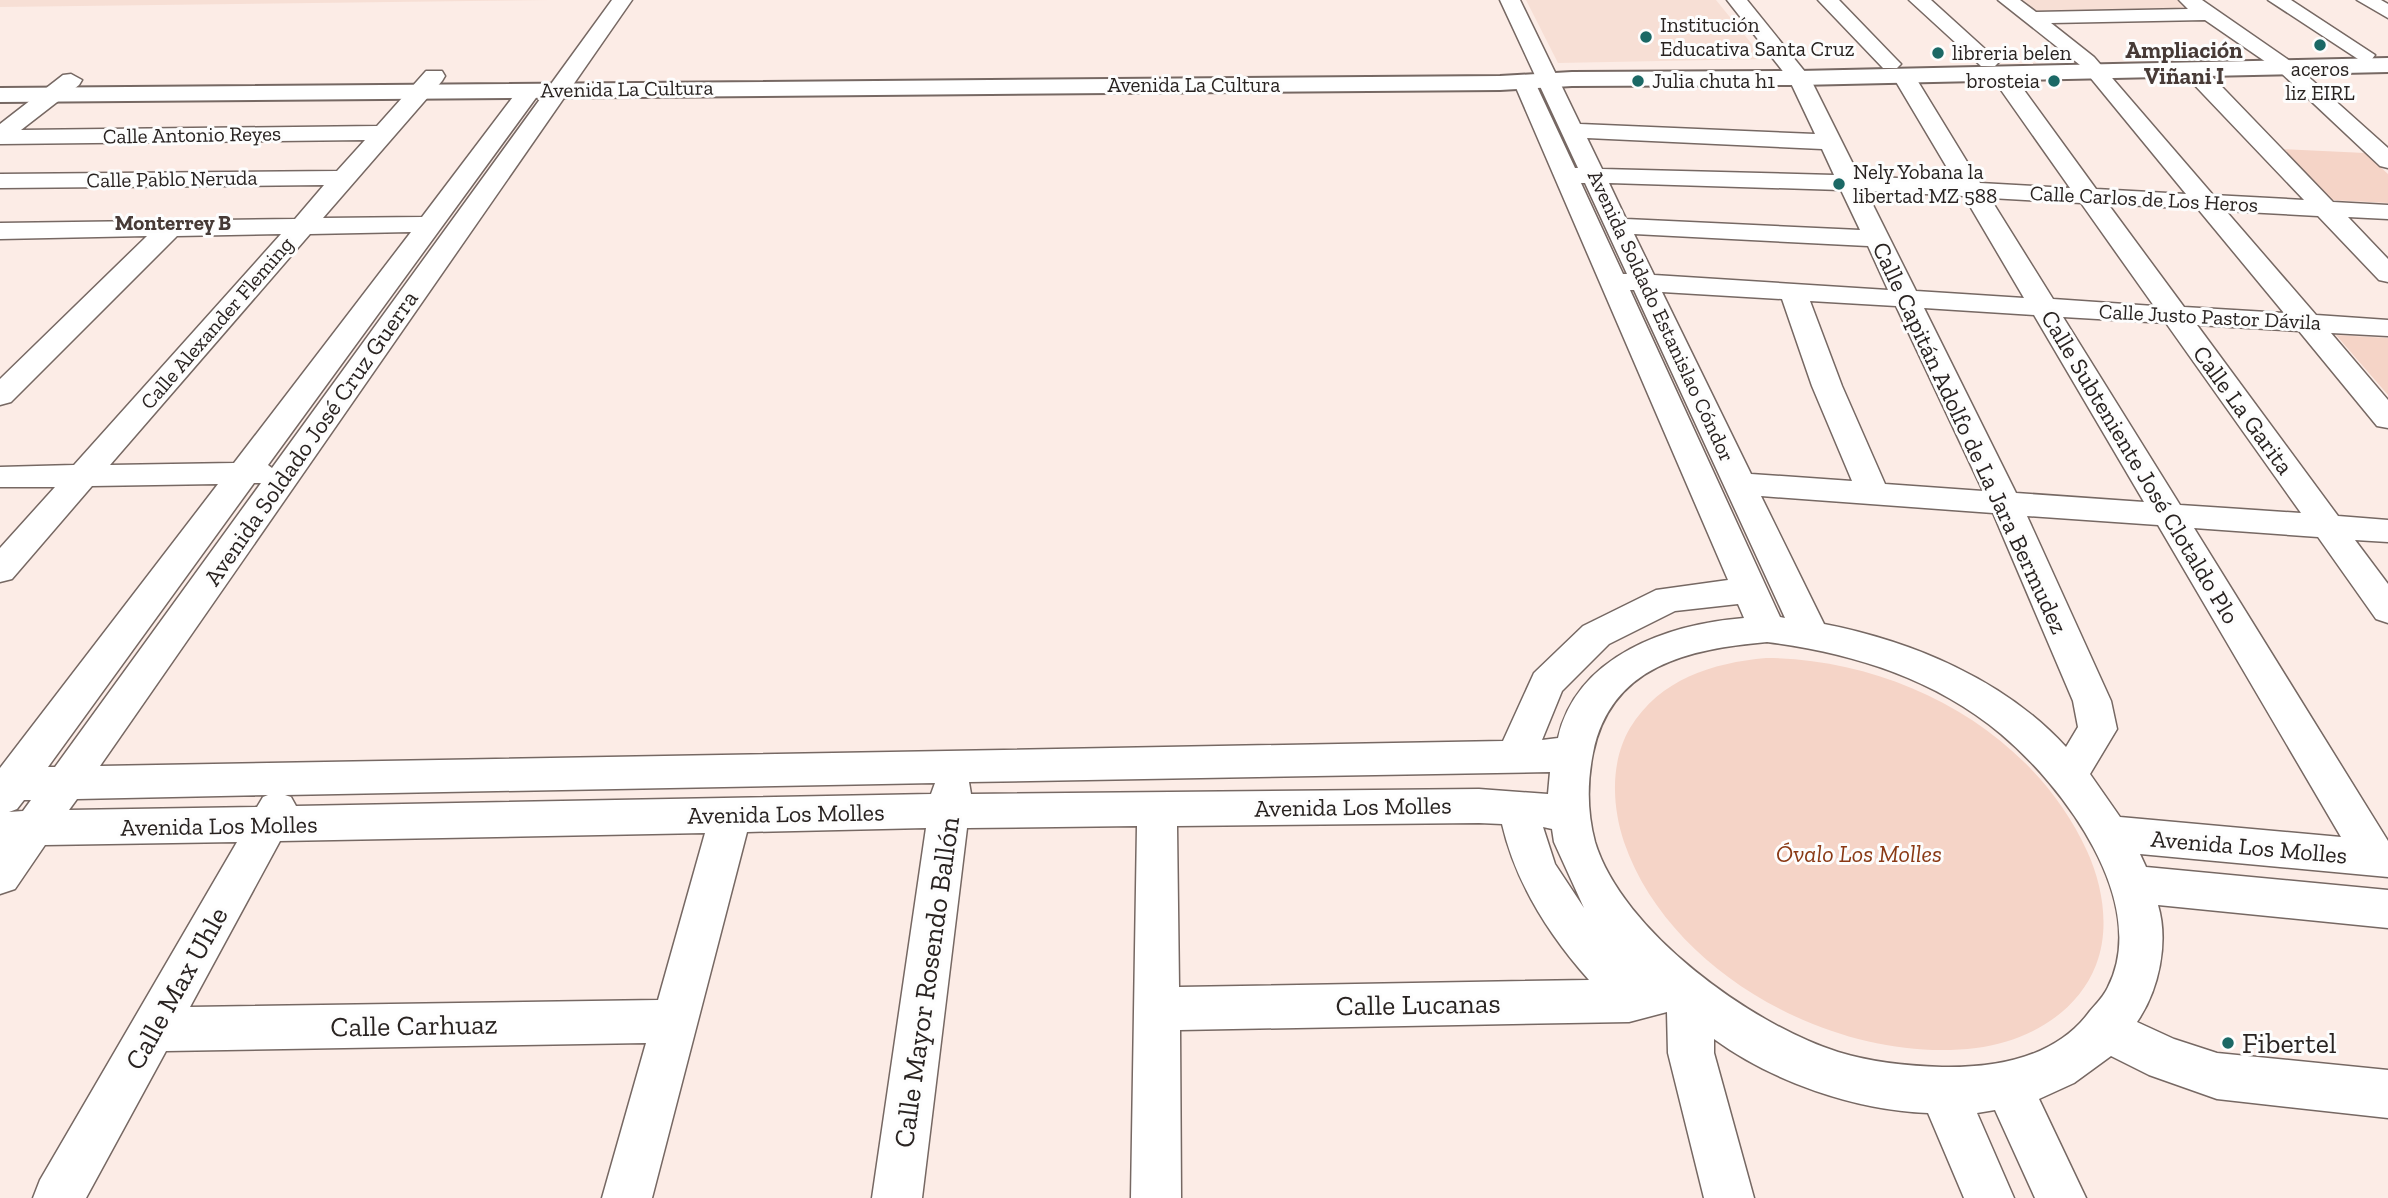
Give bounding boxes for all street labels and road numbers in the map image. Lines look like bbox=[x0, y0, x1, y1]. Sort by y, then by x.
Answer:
street label: Avenida La Cultura bbox=[1107, 72, 1281, 97]
street label: Avenida La Cultura bbox=[540, 74, 714, 103]
street label: Calle Antonio Reyes bbox=[103, 120, 281, 149]
street label: Calle Pablo Neruda bbox=[86, 165, 258, 192]
street label: Avenida Soldado Estanislao Cóndor bbox=[1583, 166, 1740, 466]
street label: Calle Carlos de Los Heros bbox=[2029, 180, 2259, 217]
street label: Calle Alexander Fleming bbox=[135, 231, 299, 414]
street label: Calle Capitán Adolfo de La Jara Bermudez bbox=[1867, 237, 2074, 638]
street label: Avenida Soldado José Cruz Guerra bbox=[197, 284, 424, 591]
street label: Calle Justo Pastor Dávila bbox=[2098, 298, 2322, 335]
street label: Calle Subteniente José Clotaldo Plo bbox=[2035, 305, 2246, 629]
street label: Calle La Garita bbox=[2187, 340, 2300, 480]
street label: Avenida Los Molles bbox=[1254, 790, 1452, 823]
street label: Avenida Los Molles bbox=[687, 797, 885, 830]
street label: Avenida Los Molles bbox=[120, 809, 318, 842]
street label: Calle Mayor Rosendo Ballón bbox=[887, 814, 966, 1150]
street label: Avenida Los Molles bbox=[2150, 823, 2348, 870]
street label: Calle Max Uhle bbox=[118, 901, 235, 1075]
street label: Calle Lucanas bbox=[1335, 987, 1501, 1022]
street label: Calle Carhuaz bbox=[330, 1008, 498, 1043]

